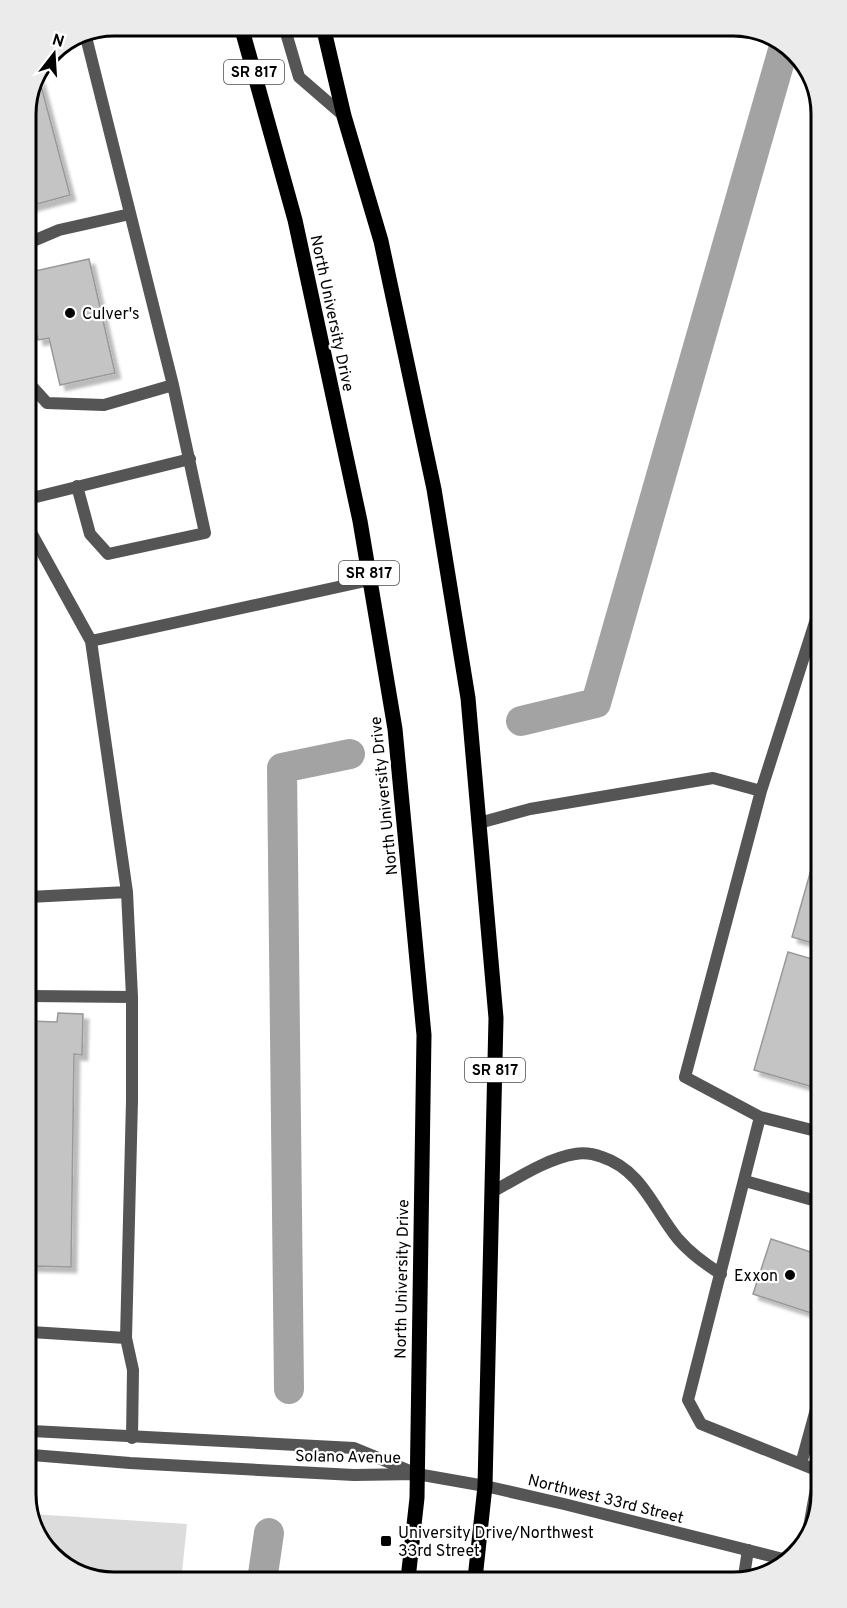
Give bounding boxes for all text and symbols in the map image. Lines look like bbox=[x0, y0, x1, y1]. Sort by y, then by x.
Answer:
north arrow bbox=[24, 24, 84, 84]
text: N bbox=[49, 30, 66, 53]
road number: SR 817 bbox=[224, 60, 284, 84]
street label: North University Drive bbox=[305, 233, 357, 394]
place label: Culver's bbox=[82, 305, 140, 325]
marker: Culver's bbox=[63, 306, 77, 320]
road number: SR 817 bbox=[339, 561, 399, 585]
street label: North University Drive bbox=[367, 715, 403, 876]
road number: SR 817 bbox=[465, 1058, 525, 1082]
street label: North University Drive bbox=[392, 1199, 414, 1359]
place label: Exxon bbox=[734, 1267, 778, 1287]
marker: Exxon bbox=[783, 1268, 797, 1282]
street label: Solano Avenue bbox=[295, 1447, 401, 1469]
street label: Northwest 33rd Street bbox=[525, 1471, 686, 1529]
place label: University Drive/Northwest 33rd Street bbox=[398, 1524, 594, 1562]
marker: University Drive/Northwest 33rd Street bbox=[379, 1534, 393, 1548]

